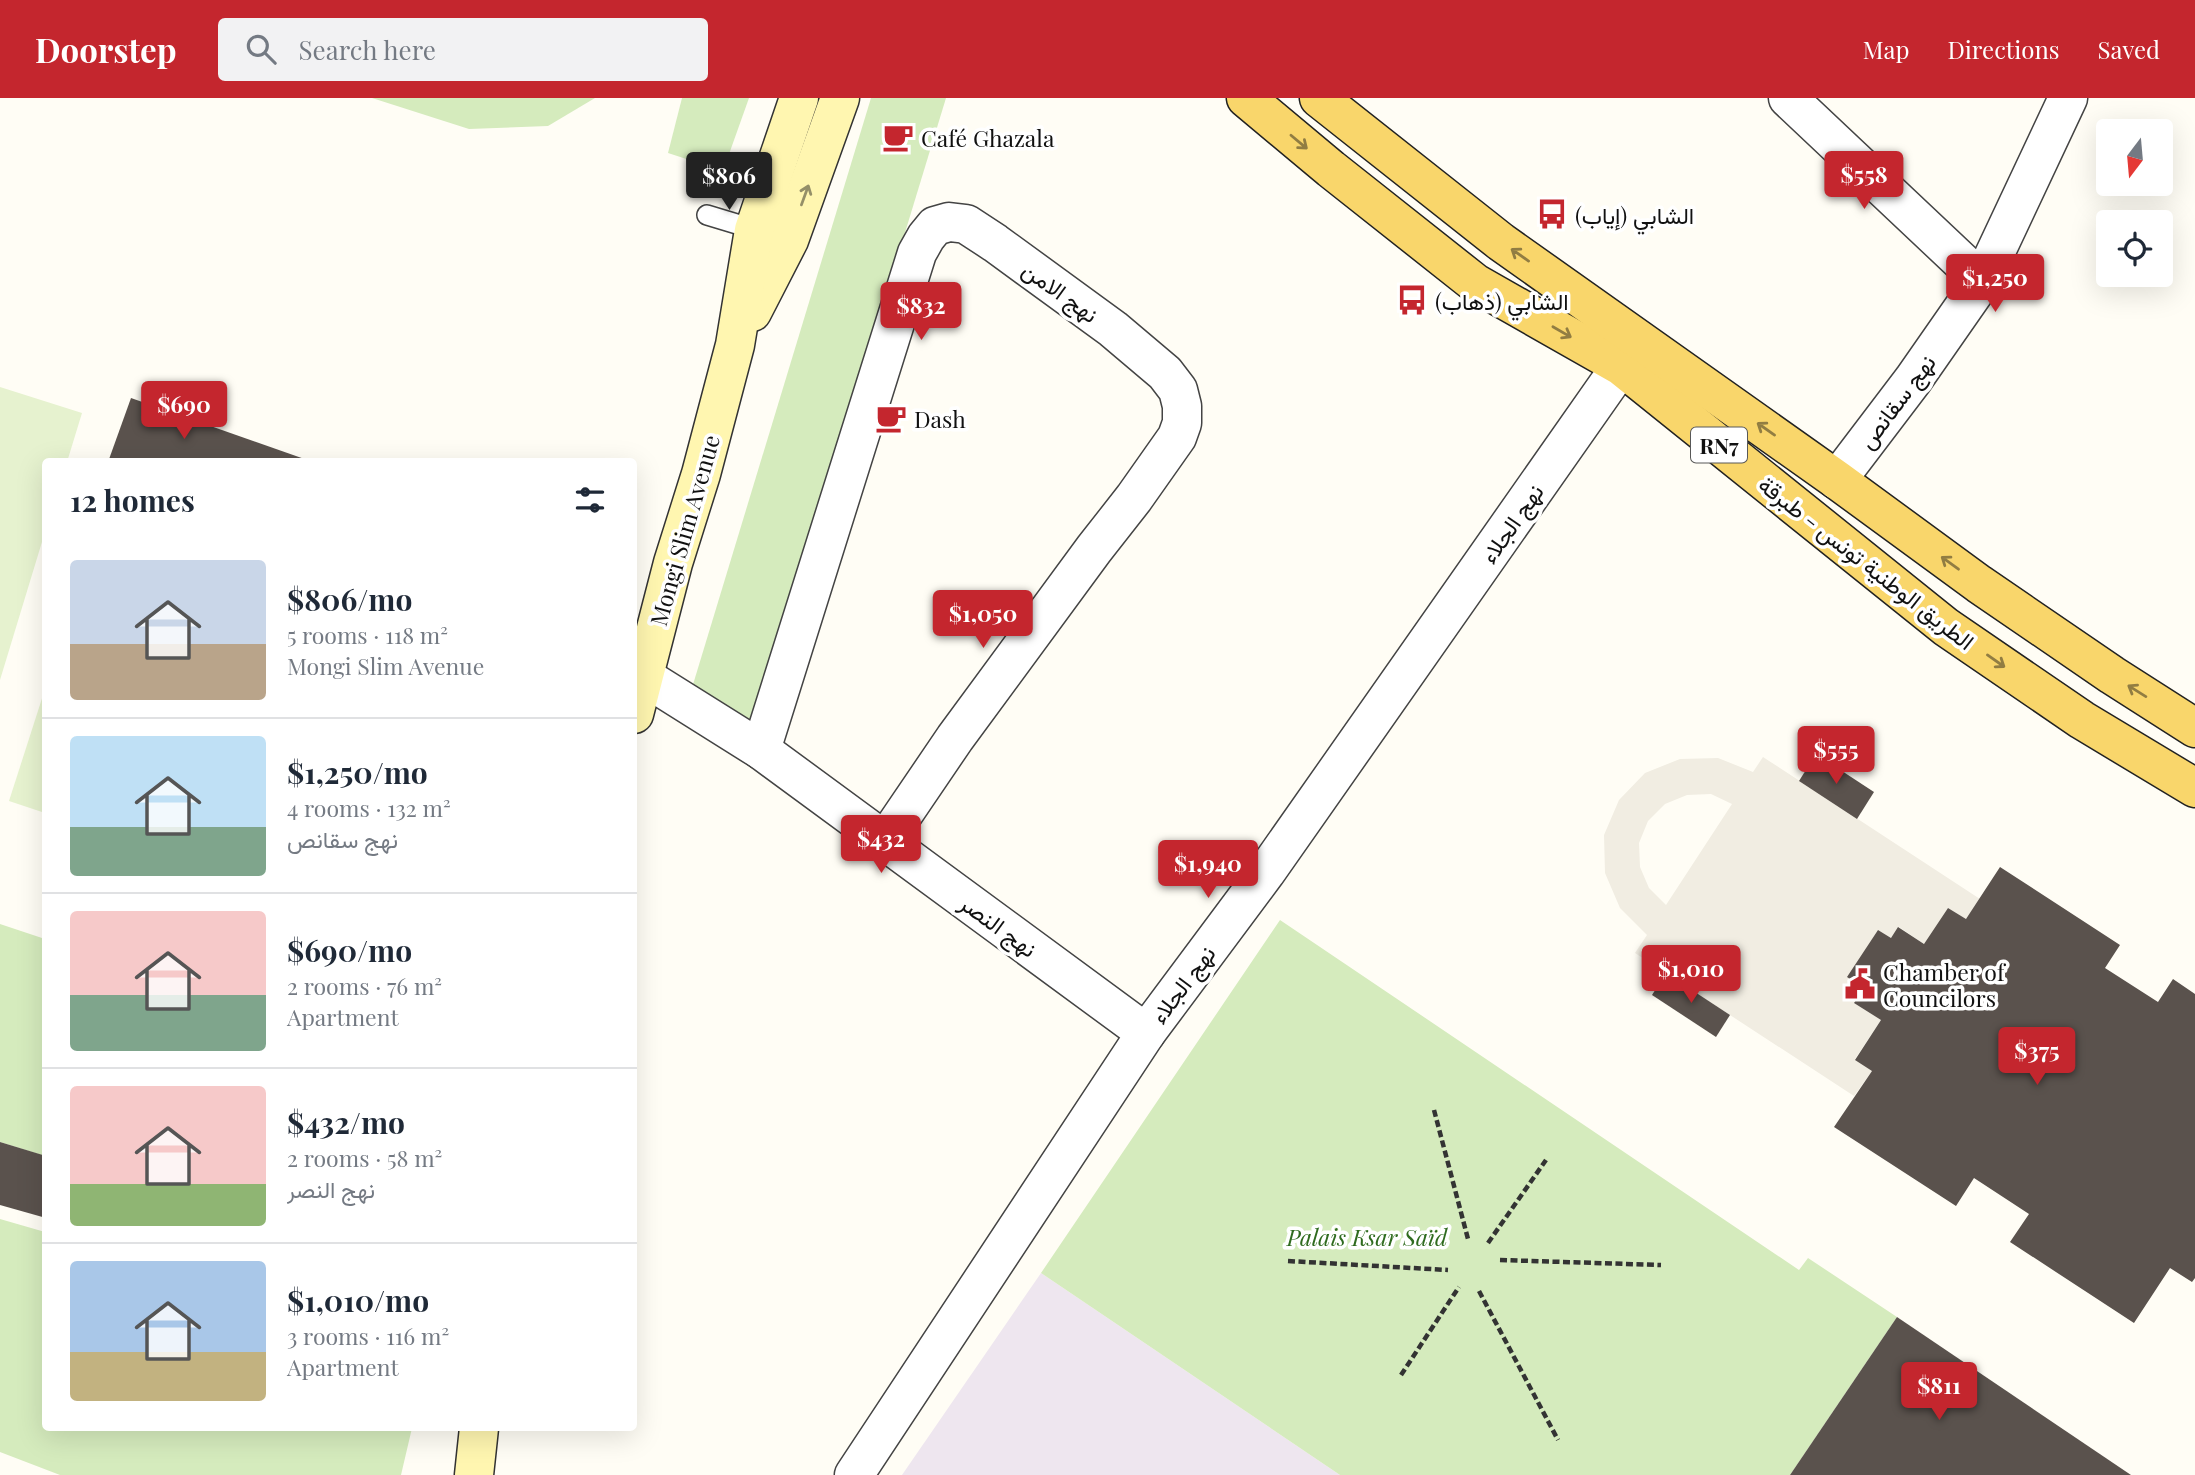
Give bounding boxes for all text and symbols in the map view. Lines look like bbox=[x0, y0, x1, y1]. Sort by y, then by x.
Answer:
search box bbox=[218, 18, 708, 81]
text: Doorstep bbox=[35, 27, 176, 71]
icon: search bbox=[242, 30, 280, 68]
text: Search here bbox=[298, 32, 436, 67]
text: Map bbox=[1863, 33, 1909, 65]
text: Directions bbox=[1947, 33, 2060, 65]
text: Saved bbox=[2098, 33, 2160, 65]
north arrow bbox=[2096, 119, 2174, 196]
map controls bbox=[2096, 119, 2173, 287]
cafe icon: Café Ghazala bbox=[881, 120, 915, 154]
place label: Café Ghazala bbox=[921, 122, 1055, 153]
one-way arrow bbox=[1289, 134, 1307, 150]
pin: $806 bbox=[688, 152, 770, 212]
pin: $558 bbox=[1823, 152, 1905, 211]
text: $558 bbox=[1840, 158, 1888, 189]
text: $806 bbox=[702, 159, 756, 190]
one-way arrow bbox=[800, 184, 812, 206]
bus stop icon: الشابي (إياب) bbox=[1535, 197, 1569, 231]
place label: الشابي (إياب) bbox=[1575, 199, 1694, 235]
button: locate bbox=[2096, 210, 2173, 287]
one-way arrow bbox=[1511, 248, 1530, 262]
street label: نهج الامن bbox=[1016, 253, 1105, 331]
pin: $1,250 bbox=[1938, 254, 2052, 314]
text: $1,250 bbox=[1962, 261, 2028, 292]
pin: $832 bbox=[880, 282, 962, 342]
bus stop icon: الشابي (ذهاب) bbox=[1395, 283, 1429, 317]
place label: الشابي (ذهاب) bbox=[1435, 285, 1569, 321]
text: $832 bbox=[896, 289, 946, 320]
one-way arrow bbox=[1551, 325, 1571, 339]
street label: نهج سقانص bbox=[1850, 347, 1943, 456]
pin: $690 bbox=[143, 382, 225, 441]
text: $690 bbox=[157, 388, 211, 419]
cafe icon: Dash bbox=[874, 401, 908, 435]
place label: Dash bbox=[914, 403, 966, 434]
one-way arrow bbox=[1757, 422, 1776, 436]
road number: RN7 bbox=[1691, 428, 1747, 462]
street label: Mongi Slim Avenue bbox=[642, 431, 726, 629]
street label: الطريق الوطنية تونس - طبرقة bbox=[1752, 468, 1981, 657]
street label: نهج الجلاء bbox=[1472, 477, 1551, 570]
text: 12 homes bbox=[70, 480, 195, 520]
icon: filters bbox=[571, 481, 609, 519]
one-way arrow bbox=[1941, 555, 1960, 570]
text: $806/mo bbox=[287, 579, 412, 619]
icon: home bbox=[126, 588, 210, 672]
pin: $1,050 bbox=[926, 590, 1040, 650]
text: $1,050 bbox=[949, 597, 1017, 628]
text: 5 rooms · 118 m² bbox=[287, 619, 448, 650]
text: Mongi Slim Avenue bbox=[287, 650, 484, 681]
one-way arrow bbox=[1986, 654, 2005, 668]
one-way arrow bbox=[2128, 684, 2148, 698]
pin: $555 bbox=[1795, 726, 1877, 786]
text: $555 bbox=[1814, 733, 1858, 764]
text: $1,250/mo bbox=[287, 752, 428, 792]
icon: home bbox=[126, 764, 210, 848]
text: 4 rooms · 132 m² bbox=[287, 792, 451, 823]
pin: $432 bbox=[840, 816, 922, 875]
text: $432 bbox=[857, 822, 905, 853]
text: نهج سقانص bbox=[287, 823, 398, 854]
pin: $1,940 bbox=[1151, 840, 1265, 900]
text: $1,940 bbox=[1174, 847, 1242, 878]
street label: نهج النصر bbox=[952, 886, 1044, 965]
text: $690/mo bbox=[287, 930, 412, 970]
icon: home bbox=[126, 939, 210, 1023]
street label: نهج الجلاء bbox=[1142, 939, 1223, 1031]
pin: $1,010 bbox=[1634, 946, 1748, 1005]
text: $1,010 bbox=[1658, 952, 1724, 983]
place label: Chamber of Councilors bbox=[1883, 956, 2007, 1013]
public building icon: Chamber of Councilors bbox=[1843, 967, 1877, 1001]
text: 2 rooms · 76 m² bbox=[287, 970, 442, 1001]
text: Apartment bbox=[287, 1001, 399, 1032]
pin: $375 bbox=[1996, 1028, 2078, 1087]
text: $375 bbox=[2014, 1034, 2060, 1065]
text: $432/mo bbox=[287, 1102, 405, 1142]
icon: home bbox=[126, 1114, 210, 1198]
text: 2 rooms · 58 m² bbox=[287, 1142, 442, 1173]
text: نهج النصر bbox=[287, 1173, 375, 1204]
park label: Palais Ksar Saïd bbox=[1286, 1221, 1448, 1252]
text: $1,010/mo bbox=[287, 1280, 429, 1320]
icon: home bbox=[126, 1289, 210, 1373]
text: 3 rooms · 116 m² bbox=[287, 1320, 449, 1351]
text: Apartment bbox=[287, 1351, 399, 1382]
pin: $811 bbox=[1898, 1362, 1980, 1422]
text: $811 bbox=[1917, 1369, 1961, 1400]

